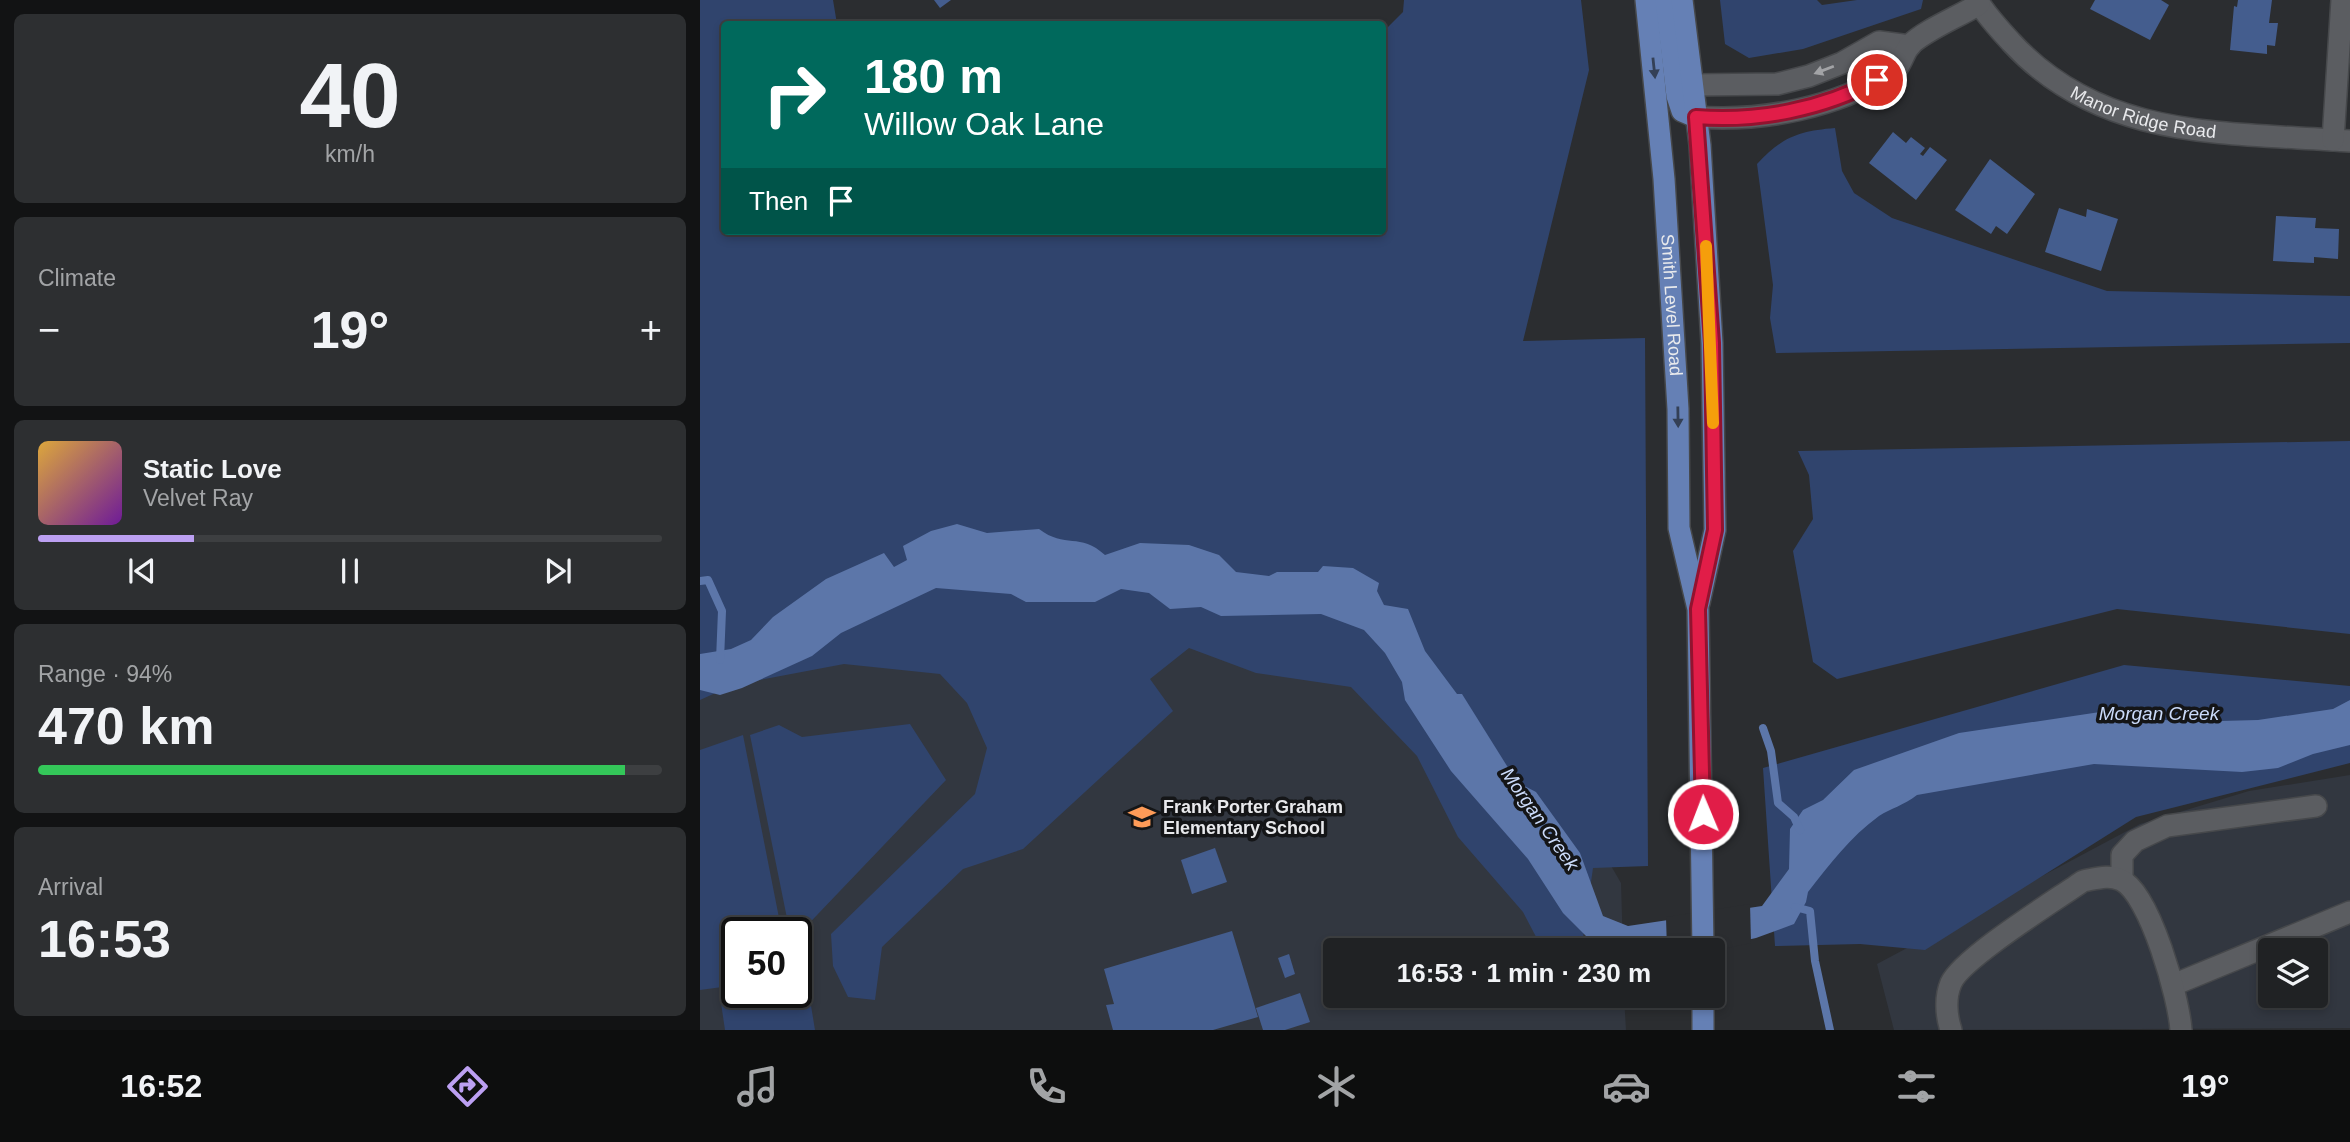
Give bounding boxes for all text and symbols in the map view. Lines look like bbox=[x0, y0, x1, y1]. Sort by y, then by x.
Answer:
text: 40 bbox=[299, 45, 401, 146]
icon: right bbox=[749, 49, 840, 140]
text: 180 m bbox=[864, 49, 1003, 103]
pin bbox=[1847, 50, 1907, 110]
one-way arrow bbox=[1649, 57, 1660, 79]
icon: arrive bbox=[1858, 61, 1896, 99]
one-way arrow bbox=[1814, 65, 1835, 76]
street label: Manor Ridge Road bbox=[2067, 82, 2217, 142]
text: Willow Oak Lane bbox=[864, 106, 1104, 142]
text: km/h bbox=[325, 141, 375, 167]
icon: arrive bbox=[822, 182, 860, 220]
text: Then bbox=[749, 186, 808, 216]
street label: Smith Level Road bbox=[1657, 233, 1686, 376]
text: Climate bbox=[38, 265, 116, 291]
text: 19° bbox=[311, 301, 389, 359]
text: − bbox=[38, 309, 60, 351]
text: + bbox=[640, 309, 662, 351]
one-way arrow bbox=[1672, 406, 1683, 428]
text: Static Love bbox=[143, 454, 282, 484]
text: Velvet Ray bbox=[143, 485, 253, 511]
icon: previous bbox=[123, 552, 161, 590]
icon: pause bbox=[331, 552, 369, 590]
icon: next bbox=[539, 552, 577, 590]
text: Range · 94% bbox=[38, 661, 172, 687]
text: 470 km bbox=[38, 697, 214, 755]
water label: Morgan Creek bbox=[2099, 703, 2221, 724]
water label: Morgan Creek bbox=[1497, 764, 1584, 876]
position arrow bbox=[1666, 777, 1740, 851]
place label: Frank Porter Graham Elementary School bbox=[1163, 797, 1343, 838]
school or university icon: Frank Porter Graham Elementary School bbox=[1127, 802, 1157, 832]
text: Arrival bbox=[38, 874, 103, 900]
text: 16:53 bbox=[38, 910, 171, 968]
speed limit sign: 50 bbox=[721, 917, 812, 1008]
map controls bbox=[2258, 938, 2328, 1008]
button: layers bbox=[2258, 938, 2328, 1008]
text: 16:53 · 1 min · 230 m bbox=[1397, 958, 1651, 988]
icon: directions bbox=[443, 1062, 492, 1111]
icon: music bbox=[733, 1062, 782, 1111]
icon: phone bbox=[1022, 1062, 1071, 1111]
icon: climate bbox=[1312, 1062, 1361, 1111]
icon: car bbox=[1602, 1062, 1651, 1111]
icon: filters bbox=[1892, 1062, 1941, 1111]
text: 16:52 bbox=[120, 1068, 202, 1104]
text: 19° bbox=[2181, 1068, 2230, 1104]

